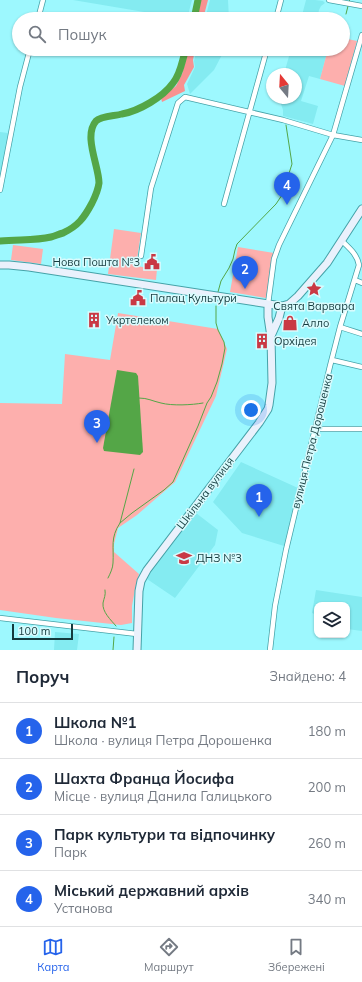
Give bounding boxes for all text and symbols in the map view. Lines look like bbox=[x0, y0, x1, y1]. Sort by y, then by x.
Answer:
search box bbox=[12, 12, 350, 56]
icon: search bbox=[26, 23, 48, 45]
text: Пошук bbox=[58, 25, 107, 44]
north arrow bbox=[266, 68, 302, 104]
pin: 4 bbox=[274, 172, 300, 205]
public building icon: Нова Пошта №3 bbox=[143, 253, 161, 271]
place label: Нова Пошта №3 bbox=[53, 255, 140, 269]
pin: 2 bbox=[232, 256, 258, 289]
place icon: Свята Варвара bbox=[305, 280, 323, 298]
public building icon: Палац Культури bbox=[129, 289, 147, 307]
place label: Палац Культури bbox=[150, 291, 237, 305]
place label: Свята Варвара bbox=[273, 299, 355, 313]
building icon: Укртелеком bbox=[85, 311, 103, 329]
place label: Укртелеком bbox=[105, 313, 169, 327]
shop icon: Алло bbox=[281, 314, 299, 332]
place label: Алло bbox=[302, 316, 329, 330]
building icon: Орхідея bbox=[253, 332, 271, 350]
place label: Орхідея bbox=[274, 334, 317, 348]
street label: вулиця Петра Дорошенка bbox=[288, 372, 336, 510]
your location bbox=[241, 400, 261, 420]
pin: 3 bbox=[84, 410, 110, 443]
street label: Шкільна вулиця bbox=[173, 454, 237, 532]
pin: 1 bbox=[246, 484, 272, 517]
school or university icon: ДНЗ №3 bbox=[175, 549, 193, 567]
place label: ДНЗ №3 bbox=[196, 551, 242, 565]
map controls bbox=[314, 602, 350, 638]
button: layers bbox=[314, 602, 350, 638]
scale bar bbox=[12, 622, 73, 641]
text: 100 m bbox=[18, 624, 50, 638]
text: Поруч bbox=[16, 666, 69, 687]
text: Знайдено: 4 bbox=[269, 668, 346, 684]
text: Школа №1 bbox=[54, 713, 136, 732]
text: 1 bbox=[25, 723, 33, 739]
text: 180 m bbox=[308, 723, 346, 739]
text: Школа · вулиця Петра Дорошенка bbox=[54, 732, 272, 748]
text: Шахта Франца Йосифа bbox=[54, 769, 234, 788]
text: 2 bbox=[25, 779, 33, 795]
text: 200 m bbox=[308, 779, 346, 795]
text: Місце · вулиця Данила Галицького bbox=[54, 788, 272, 804]
text: Парк культури та відпочинку bbox=[54, 825, 275, 844]
text: 3 bbox=[25, 835, 33, 851]
text: 260 m bbox=[308, 835, 346, 851]
text: Парк bbox=[54, 844, 87, 860]
text: Міський державний архів bbox=[54, 881, 249, 900]
text: 4 bbox=[25, 891, 33, 907]
text: 340 m bbox=[308, 891, 346, 907]
text: Установа bbox=[54, 900, 113, 916]
tab: Карта bbox=[37, 936, 70, 974]
tab: Маршрут bbox=[144, 936, 194, 974]
tab: Збережені bbox=[268, 936, 325, 974]

